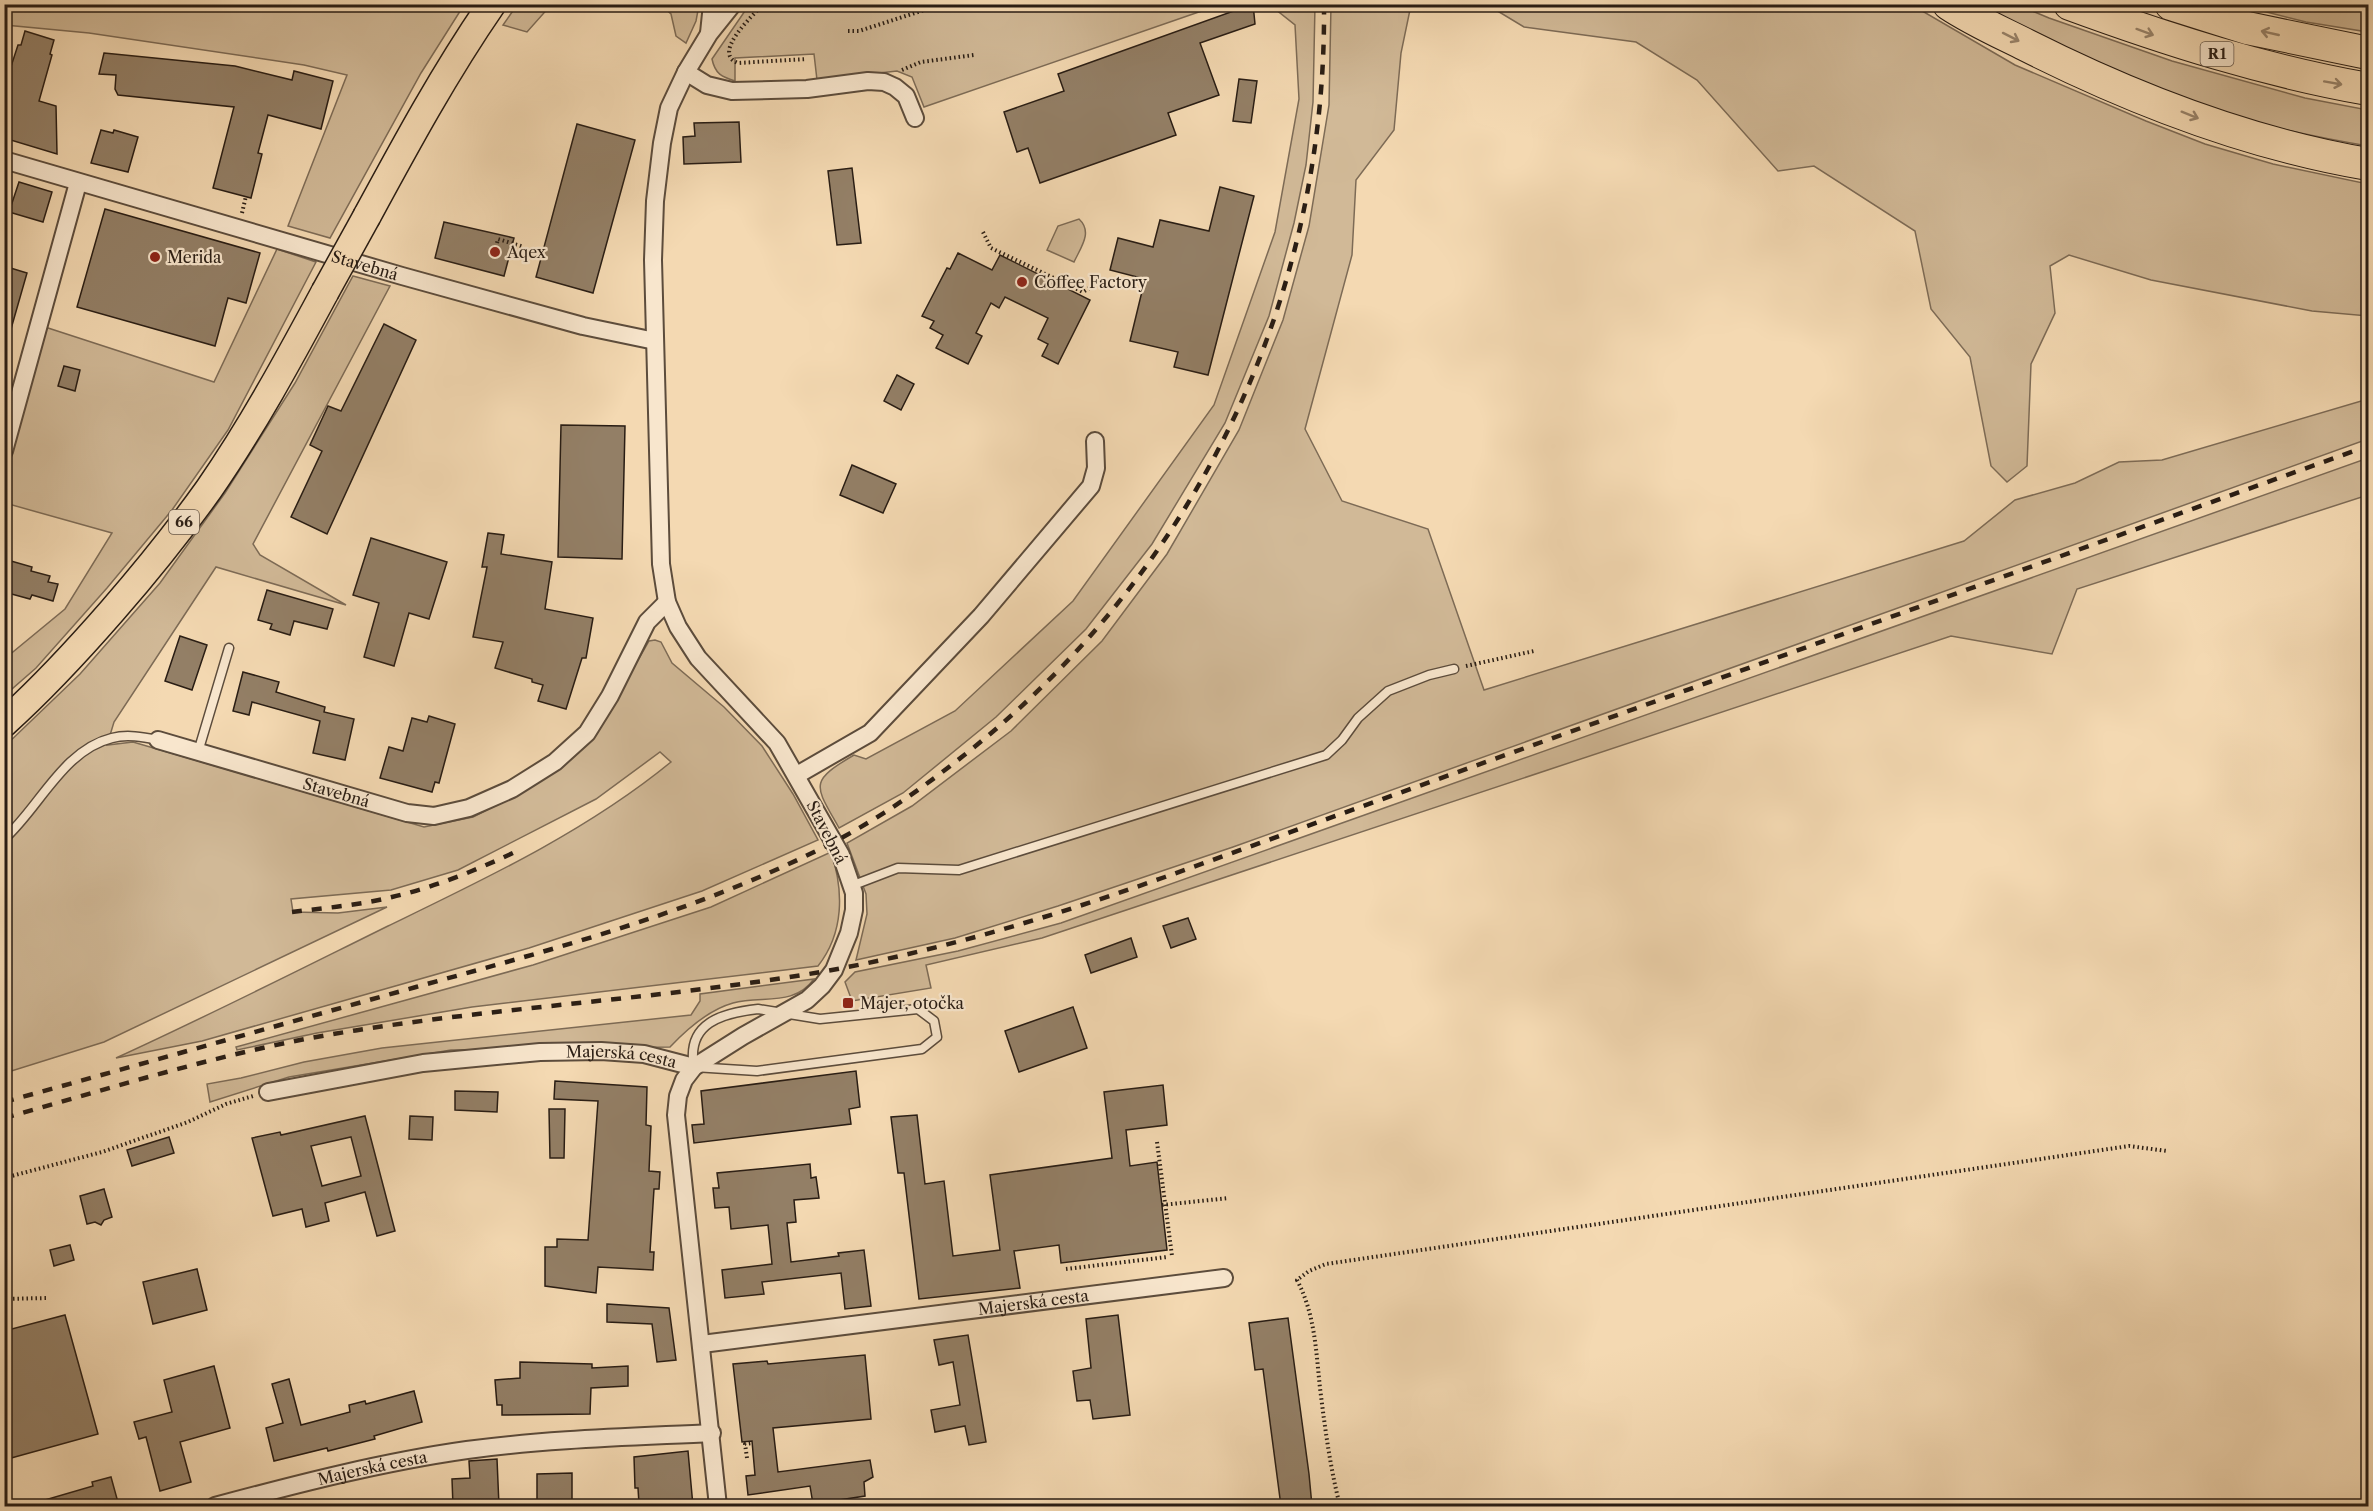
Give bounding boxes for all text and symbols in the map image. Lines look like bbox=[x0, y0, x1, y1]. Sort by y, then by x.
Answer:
one-way arrow bbox=[2261, 26, 2280, 38]
one-way arrow bbox=[2135, 27, 2154, 38]
one-way arrow bbox=[2002, 32, 2020, 43]
road number: R1 bbox=[2200, 42, 2234, 66]
one-way arrow bbox=[2323, 77, 2342, 88]
one-way arrow bbox=[2180, 111, 2198, 122]
place label: Aqex bbox=[506, 242, 547, 262]
marker: Aqex bbox=[488, 245, 502, 259]
street label: Stavebná bbox=[329, 246, 401, 285]
place label: Merida bbox=[167, 247, 222, 267]
marker: Merida bbox=[148, 250, 162, 264]
place label: Coffee Factory bbox=[1034, 272, 1148, 292]
marker: Coffee Factory bbox=[1015, 275, 1029, 289]
road number: 66 bbox=[169, 510, 199, 534]
street label: Stavebná bbox=[301, 773, 373, 812]
street label: Stavebná bbox=[803, 797, 852, 868]
place label: Majer, otočka bbox=[860, 993, 965, 1013]
marker: Majer, otočka bbox=[841, 996, 855, 1010]
street label: Majerská cesta bbox=[566, 1041, 679, 1072]
street label: Majerská cesta bbox=[977, 1285, 1090, 1319]
street label: Majerská cesta bbox=[316, 1446, 429, 1489]

